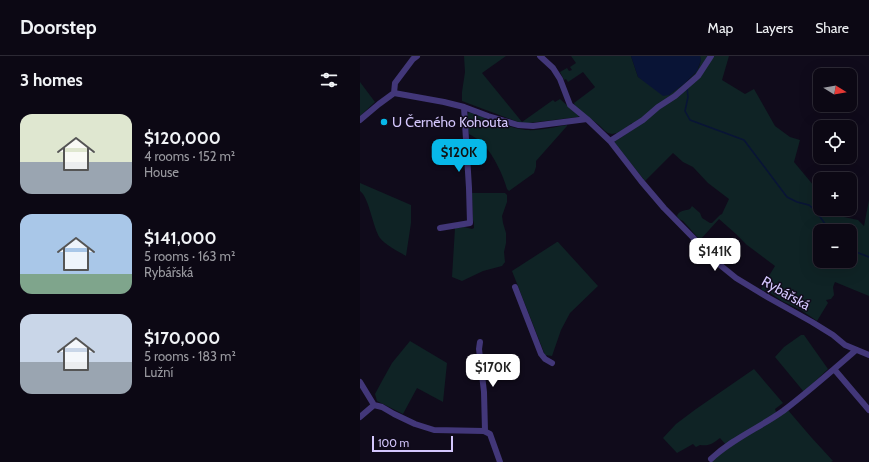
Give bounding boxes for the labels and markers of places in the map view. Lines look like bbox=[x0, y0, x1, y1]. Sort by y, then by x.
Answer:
place label: U Černého Kohouta bbox=[392, 113, 508, 131]
marker: U Černého Kohouta bbox=[379, 117, 389, 127]
pin: $120K bbox=[431, 139, 487, 173]
pin: $141K bbox=[687, 238, 743, 272]
pin: $170K bbox=[465, 354, 521, 388]

